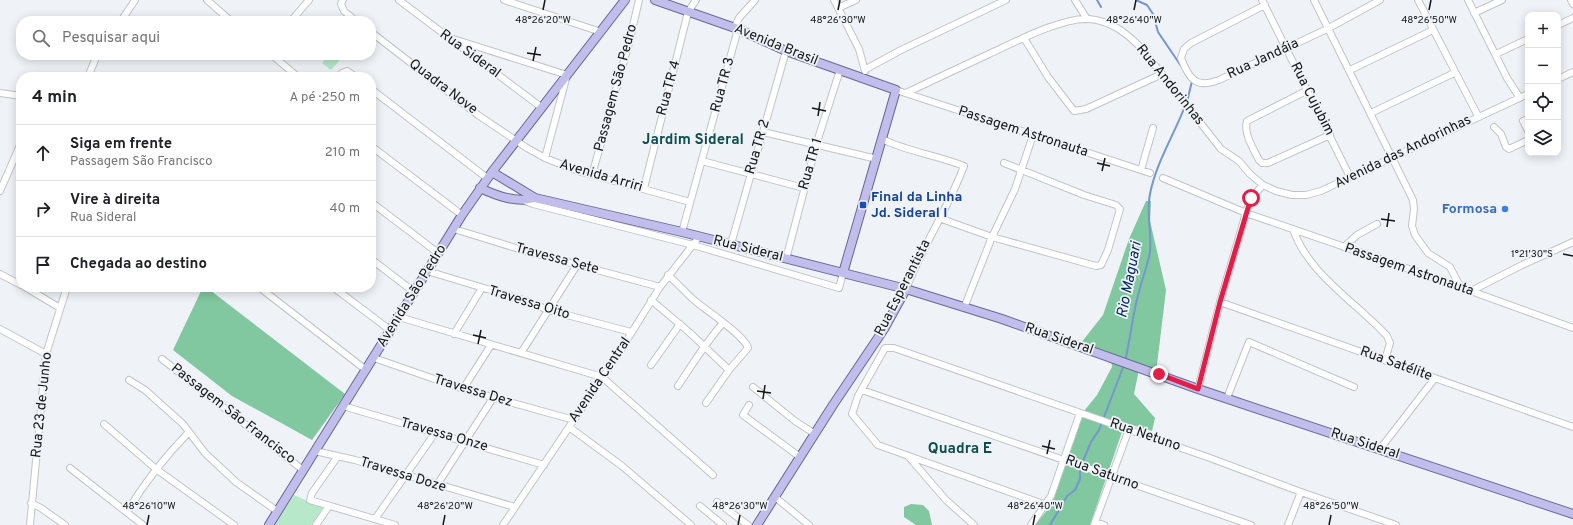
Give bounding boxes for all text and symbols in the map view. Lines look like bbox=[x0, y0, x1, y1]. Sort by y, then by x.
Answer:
map controls bbox=[1525, 12, 1561, 156]
button: + bbox=[1525, 12, 1561, 48]
text: 48°26'20"W bbox=[515, 14, 571, 27]
text: 48°26'30"W bbox=[810, 14, 866, 27]
text: 48°26'40"W bbox=[1106, 14, 1162, 27]
text: 48°26'50"W bbox=[1401, 14, 1457, 27]
search box bbox=[16, 16, 376, 60]
street label: Avenida Brasil bbox=[732, 20, 820, 70]
street label: Passagem São Pedro bbox=[591, 22, 641, 154]
street label: Rua Sideral bbox=[436, 26, 504, 82]
icon: search bbox=[30, 27, 52, 49]
text: Pesquisar aqui bbox=[62, 29, 160, 48]
street label: Rua Jandáia bbox=[1224, 35, 1302, 83]
street label: Rua Andorinhas bbox=[1132, 41, 1208, 129]
button: − bbox=[1525, 48, 1561, 84]
street label: Quadra Nove bbox=[405, 56, 481, 118]
street label: Rua TR 3 bbox=[708, 56, 738, 114]
street label: Rua TR 4 bbox=[653, 58, 685, 118]
street label: Rua Cujubim bbox=[1286, 60, 1338, 138]
button: locate bbox=[1525, 84, 1561, 120]
text: 4 min bbox=[32, 87, 77, 109]
text: A pé · 250 m bbox=[290, 90, 360, 106]
street label: Passagem Astronauta bbox=[956, 103, 1090, 161]
street label: Avenida das Andorinhas bbox=[1332, 111, 1474, 193]
street label: Rua TR 2 bbox=[742, 118, 774, 176]
button: layers bbox=[1525, 120, 1561, 156]
district label: Jardim Sideral bbox=[642, 131, 744, 150]
text: Siga em frente bbox=[70, 135, 172, 154]
street label: Rua TR 1 bbox=[796, 136, 826, 192]
icon: ahead bbox=[32, 142, 54, 164]
text: 210 m bbox=[325, 145, 360, 161]
text: Passagem São Francisco bbox=[70, 154, 213, 170]
street label: Avenida Arriri bbox=[557, 156, 645, 196]
place label: Final da Linha Jd. Sideral I bbox=[871, 189, 962, 222]
route start bbox=[1242, 189, 1260, 207]
text: Vire à direita bbox=[70, 191, 160, 210]
icon: right bbox=[32, 198, 54, 220]
marker: Final da Linha Jd. Sideral I bbox=[858, 200, 868, 210]
text: 40 m bbox=[330, 201, 360, 217]
place label: Formosa bbox=[1442, 201, 1497, 218]
marker: Formosa bbox=[1500, 204, 1510, 214]
text: Rua Sideral bbox=[70, 210, 136, 226]
street label: Rua Sideral bbox=[711, 232, 785, 266]
street label: Rua Esperantista bbox=[871, 237, 935, 339]
water label: Rio Maguari bbox=[1113, 239, 1147, 320]
street label: Travessa Sete bbox=[513, 240, 601, 278]
street label: Passagem Astronauta bbox=[1342, 240, 1476, 300]
street label: Avenida São Pedro bbox=[374, 241, 451, 350]
text: 1°21'30"S bbox=[1511, 248, 1553, 261]
icon: arrive bbox=[32, 254, 54, 276]
text: Chegada ao destino bbox=[70, 255, 207, 274]
street label: Travessa Oito bbox=[486, 283, 572, 324]
street label: Rua Sideral bbox=[1022, 319, 1096, 359]
street label: Avenida Central bbox=[565, 334, 635, 426]
street label: Rua Satélite bbox=[1357, 343, 1435, 385]
street label: Rua 23 de Junho bbox=[28, 351, 56, 459]
street label: Passagem São Francisco bbox=[167, 360, 299, 468]
route end bbox=[1150, 365, 1168, 383]
street label: Travessa Dez bbox=[432, 371, 514, 411]
street label: Travessa Onze bbox=[398, 414, 490, 456]
street label: Rua Netuno bbox=[1107, 415, 1183, 455]
street label: Rua Sideral bbox=[1328, 425, 1402, 463]
district label: Quadra E bbox=[928, 440, 992, 459]
street label: Rua Saturno bbox=[1063, 452, 1141, 494]
street label: Travessa Doze bbox=[358, 454, 448, 496]
text: 48°26'10"W bbox=[122, 500, 176, 513]
text: 48°26'20"W bbox=[417, 500, 473, 513]
text: 48°26'30"W bbox=[712, 500, 768, 513]
text: 48°26'40"W bbox=[1007, 500, 1063, 513]
text: 48°26'50"W bbox=[1303, 500, 1359, 513]

